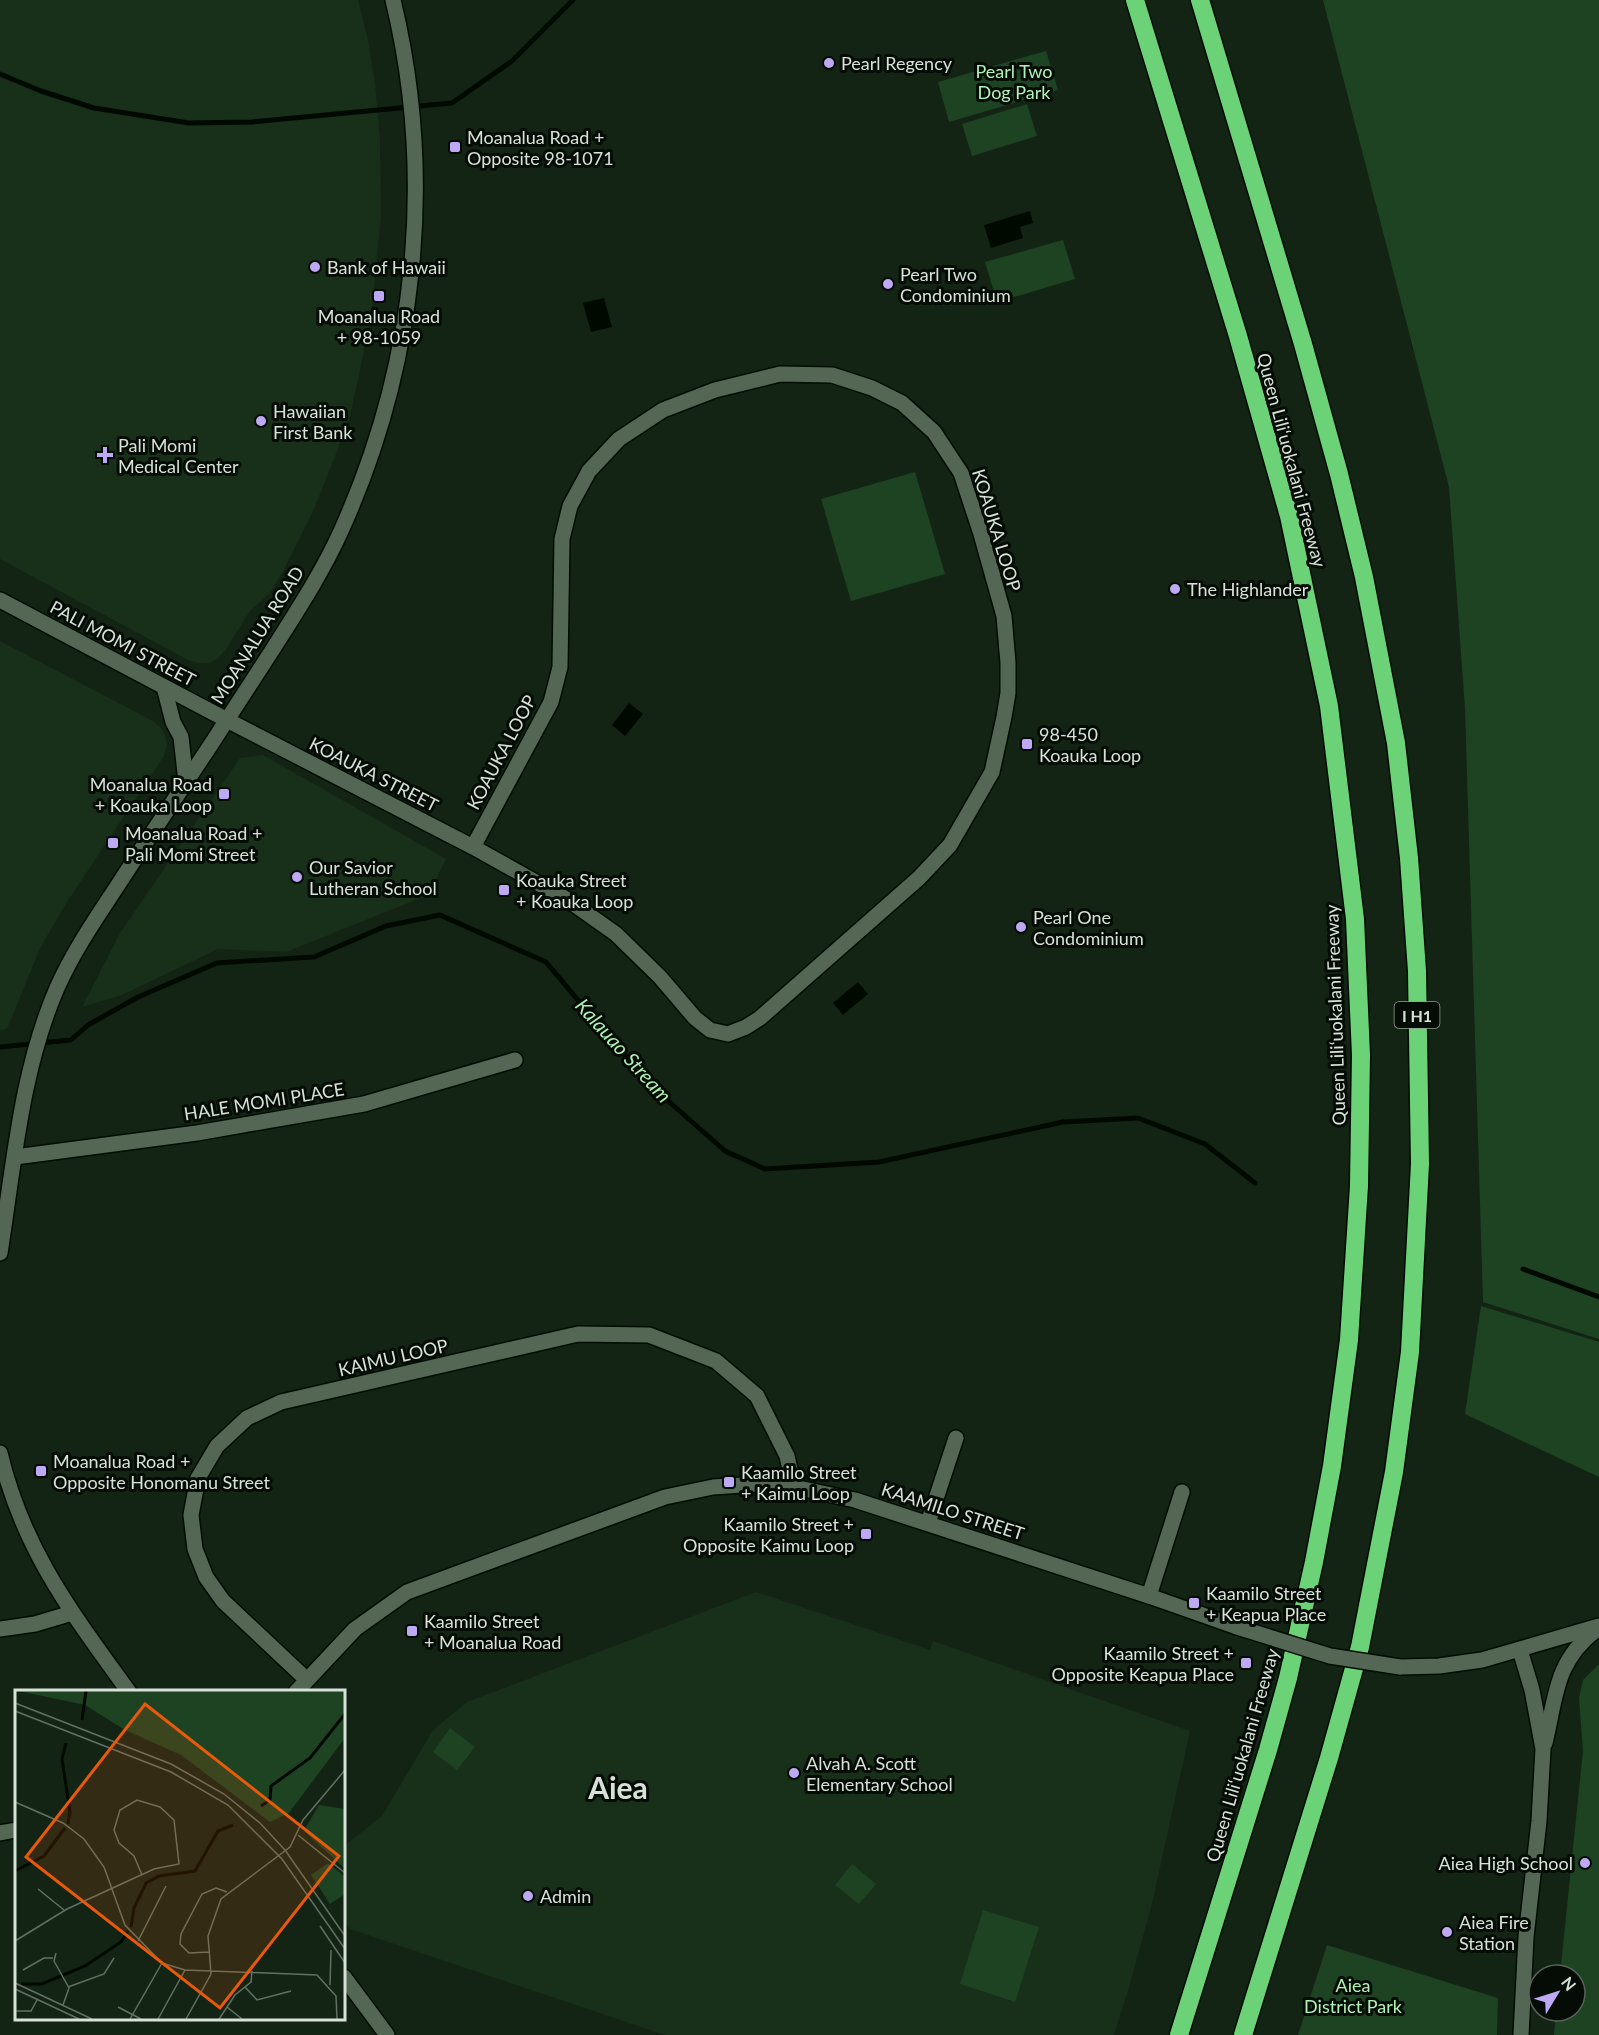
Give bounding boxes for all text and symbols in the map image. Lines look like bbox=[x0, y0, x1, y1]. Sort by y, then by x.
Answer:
place label: Pearl Regency bbox=[841, 52, 953, 74]
marker: Pearl Regency bbox=[822, 56, 836, 70]
park label: Pearl Two Dog Park bbox=[976, 60, 1052, 103]
place label: Moanalua Road + Opposite 98-1071 bbox=[467, 126, 614, 169]
marker: Moanalua Road + Opposite 98-1071 bbox=[448, 140, 462, 154]
place label: Bank of Hawaii bbox=[327, 256, 446, 278]
marker: Bank of Hawaii bbox=[308, 260, 322, 274]
place label: Pearl Two Condominium bbox=[900, 263, 1011, 306]
marker: Pearl Two Condominium bbox=[881, 277, 895, 291]
marker: Moanalua Road + 98-1059 bbox=[372, 289, 386, 303]
place label: Moanalua Road + 98-1059 bbox=[318, 305, 440, 348]
street label: Queen Liliʻuokalani Freeway bbox=[1253, 350, 1331, 570]
place label: Hawaiian First Bank bbox=[273, 400, 353, 443]
marker: Hawaiian First Bank bbox=[254, 414, 268, 428]
place label: Pali Momi Medical Center bbox=[118, 434, 239, 477]
marker: Pali Momi Medical Center bbox=[96, 446, 114, 464]
street label: KOAUKA LOOP bbox=[968, 466, 1026, 594]
street label: MOANALUA ROAD bbox=[206, 562, 308, 708]
place label: The Highlander bbox=[1187, 578, 1309, 600]
marker: The Highlander bbox=[1168, 582, 1182, 596]
street label: PALI MOMI STREET bbox=[47, 595, 200, 691]
street label: KOAUKA LOOP bbox=[462, 691, 541, 813]
place label: 98-450 Koauka Loop bbox=[1039, 723, 1141, 766]
street label: KOAUKA STREET bbox=[306, 732, 442, 816]
marker: 98-450 Koauka Loop bbox=[1020, 737, 1034, 751]
place label: Moanalua Road + Koauka Loop bbox=[90, 773, 212, 816]
marker: Moanalua Road + Koauka Loop bbox=[217, 787, 231, 801]
place label: Moanalua Road + Pali Momi Street bbox=[125, 822, 262, 865]
marker: Moanalua Road + Pali Momi Street bbox=[106, 836, 120, 850]
place label: Our Savior Lutheran School bbox=[309, 856, 437, 899]
place label: Koauka Street + Koauka Loop bbox=[516, 869, 633, 912]
marker: Our Savior Lutheran School bbox=[290, 870, 304, 884]
marker: Koauka Street + Koauka Loop bbox=[497, 883, 511, 897]
street label: Queen Liliʻuokalani Freeway bbox=[1320, 903, 1350, 1126]
place label: Pearl One Condominium bbox=[1033, 906, 1144, 949]
marker: Pearl One Condominium bbox=[1014, 920, 1028, 934]
water label: Kalauao Stream bbox=[571, 993, 677, 1107]
road number: I H1 bbox=[1394, 1002, 1440, 1028]
street label: HALE MOMI PLACE bbox=[182, 1077, 346, 1125]
street label: KAIMU LOOP bbox=[336, 1334, 450, 1380]
place label: Moanalua Road + Opposite Honomanu Street bbox=[53, 1450, 271, 1493]
place label: Kaamilo Street + Kaimu Loop bbox=[741, 1461, 857, 1504]
marker: Moanalua Road + Opposite Honomanu Street bbox=[34, 1464, 48, 1478]
marker: Kaamilo Street + Kaimu Loop bbox=[722, 1475, 736, 1489]
street label: KAAMILO STREET bbox=[879, 1478, 1028, 1545]
place label: Kaamilo Street + Opposite Kaimu Loop bbox=[683, 1513, 854, 1556]
marker: Kaamilo Street + Opposite Kaimu Loop bbox=[859, 1527, 873, 1541]
place label: Kaamilo Street + Keapua Place bbox=[1206, 1582, 1326, 1625]
marker: Kaamilo Street + Keapua Place bbox=[1187, 1596, 1201, 1610]
place label: Kaamilo Street + Moanalua Road bbox=[424, 1610, 561, 1653]
marker: Kaamilo Street + Moanalua Road bbox=[405, 1624, 419, 1638]
place label: Kaamilo Street + Opposite Keapua Place bbox=[1051, 1642, 1234, 1685]
street label: Queen Liliʻuokalani Freeway bbox=[1201, 1645, 1283, 1864]
marker: Kaamilo Street + Opposite Keapua Place bbox=[1239, 1656, 1253, 1670]
inset map bbox=[15, 1690, 345, 2020]
place label: Alvah A. Scott Elementary School bbox=[806, 1752, 953, 1795]
marker: Alvah A. Scott Elementary School bbox=[787, 1766, 801, 1780]
district label: Aiea bbox=[587, 1769, 648, 1805]
place label: Aiea High School bbox=[1439, 1852, 1573, 1874]
marker: Aiea High School bbox=[1578, 1856, 1592, 1870]
place label: Admin bbox=[540, 1885, 591, 1907]
marker: Admin bbox=[521, 1889, 535, 1903]
place label: Aiea Fire Station bbox=[1459, 1911, 1529, 1954]
marker: Aiea Fire Station bbox=[1440, 1925, 1454, 1939]
north arrow bbox=[1527, 1963, 1587, 2023]
text: N bbox=[1558, 1973, 1580, 1994]
park label: Aiea District Park bbox=[1304, 1974, 1403, 2017]

